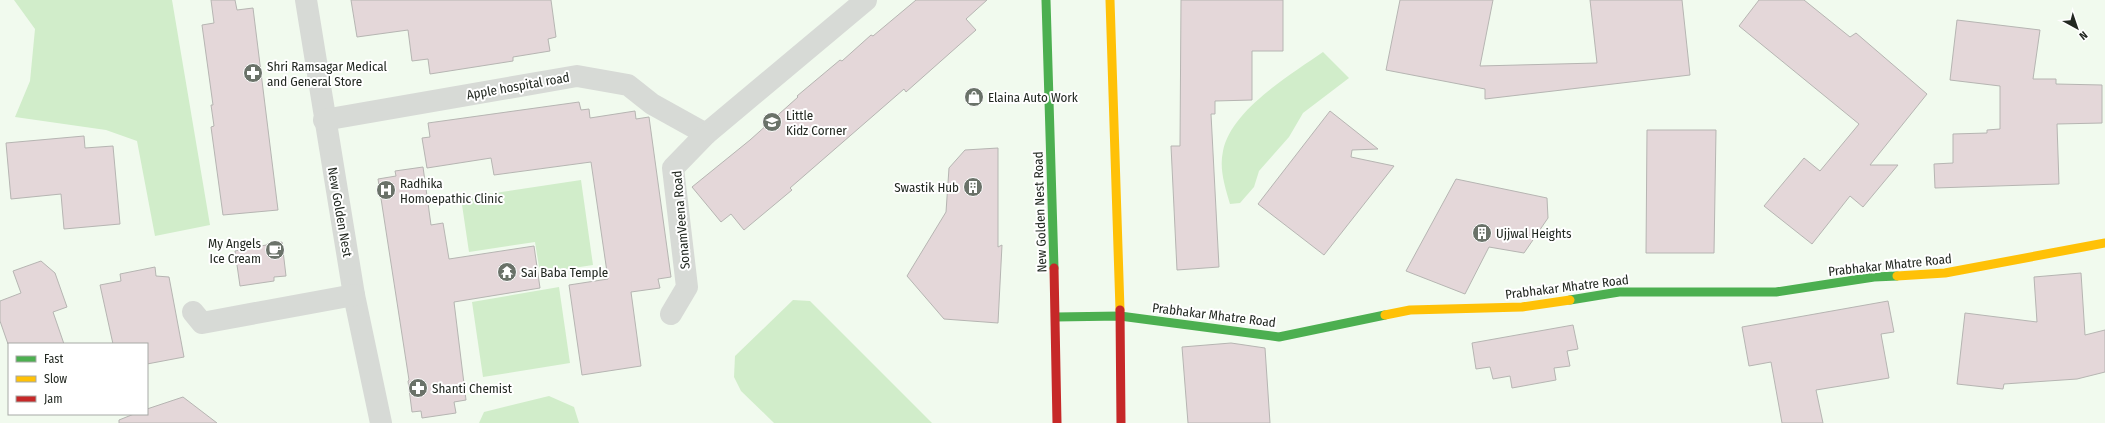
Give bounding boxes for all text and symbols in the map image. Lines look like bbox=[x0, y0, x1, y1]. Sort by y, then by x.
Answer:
north arrow bbox=[2057, 8, 2097, 48]
text: N bbox=[2076, 28, 2090, 42]
place label: Shri Ramsagar Medical and General Store bbox=[267, 59, 388, 89]
pharmacy icon: Shri Ramsagar Medical and General Store bbox=[242, 62, 264, 84]
street label: Apple hospital road bbox=[465, 70, 571, 102]
shop icon: Elaina Auto Work bbox=[963, 86, 985, 108]
place label: Elaina Auto Work bbox=[988, 90, 1079, 105]
place label: Little Kidz Corner bbox=[786, 108, 847, 138]
school or university icon: Little Kidz Corner bbox=[761, 111, 783, 133]
street label: New Golden Nest Road bbox=[1030, 151, 1050, 273]
street label: New Golden Nest bbox=[325, 166, 355, 259]
street label: SonamVeena Road bbox=[669, 170, 693, 270]
place label: Radhika Homoepathic Clinic bbox=[400, 176, 503, 206]
building icon: Swastik Hub bbox=[962, 176, 984, 198]
hospital icon: Radhika Homoepathic Clinic bbox=[375, 179, 397, 201]
place label: Swastik Hub bbox=[894, 180, 959, 195]
building icon: Ujjwal Heights bbox=[1471, 222, 1493, 244]
place label: Ujjwal Heights bbox=[1496, 226, 1572, 241]
place label: My Angels Ice Cream bbox=[208, 236, 261, 266]
cafe icon: My Angels Ice Cream bbox=[264, 239, 286, 261]
street label: Prabhakar Mhatre Road bbox=[1827, 251, 1953, 279]
temple icon: Sai Baba Temple bbox=[496, 261, 518, 283]
place label: Sai Baba Temple bbox=[521, 265, 608, 280]
street label: Prabhakar Mhatre Road bbox=[1504, 272, 1630, 302]
street label: Prabhakar Mhatre Road bbox=[1151, 300, 1277, 330]
legend bbox=[8, 343, 148, 415]
text: Fast bbox=[44, 352, 63, 366]
text: Slow bbox=[44, 372, 67, 386]
pharmacy icon: Shanti Chemist bbox=[407, 377, 429, 399]
place label: Shanti Chemist bbox=[432, 381, 513, 396]
text: Jam bbox=[44, 392, 62, 406]

